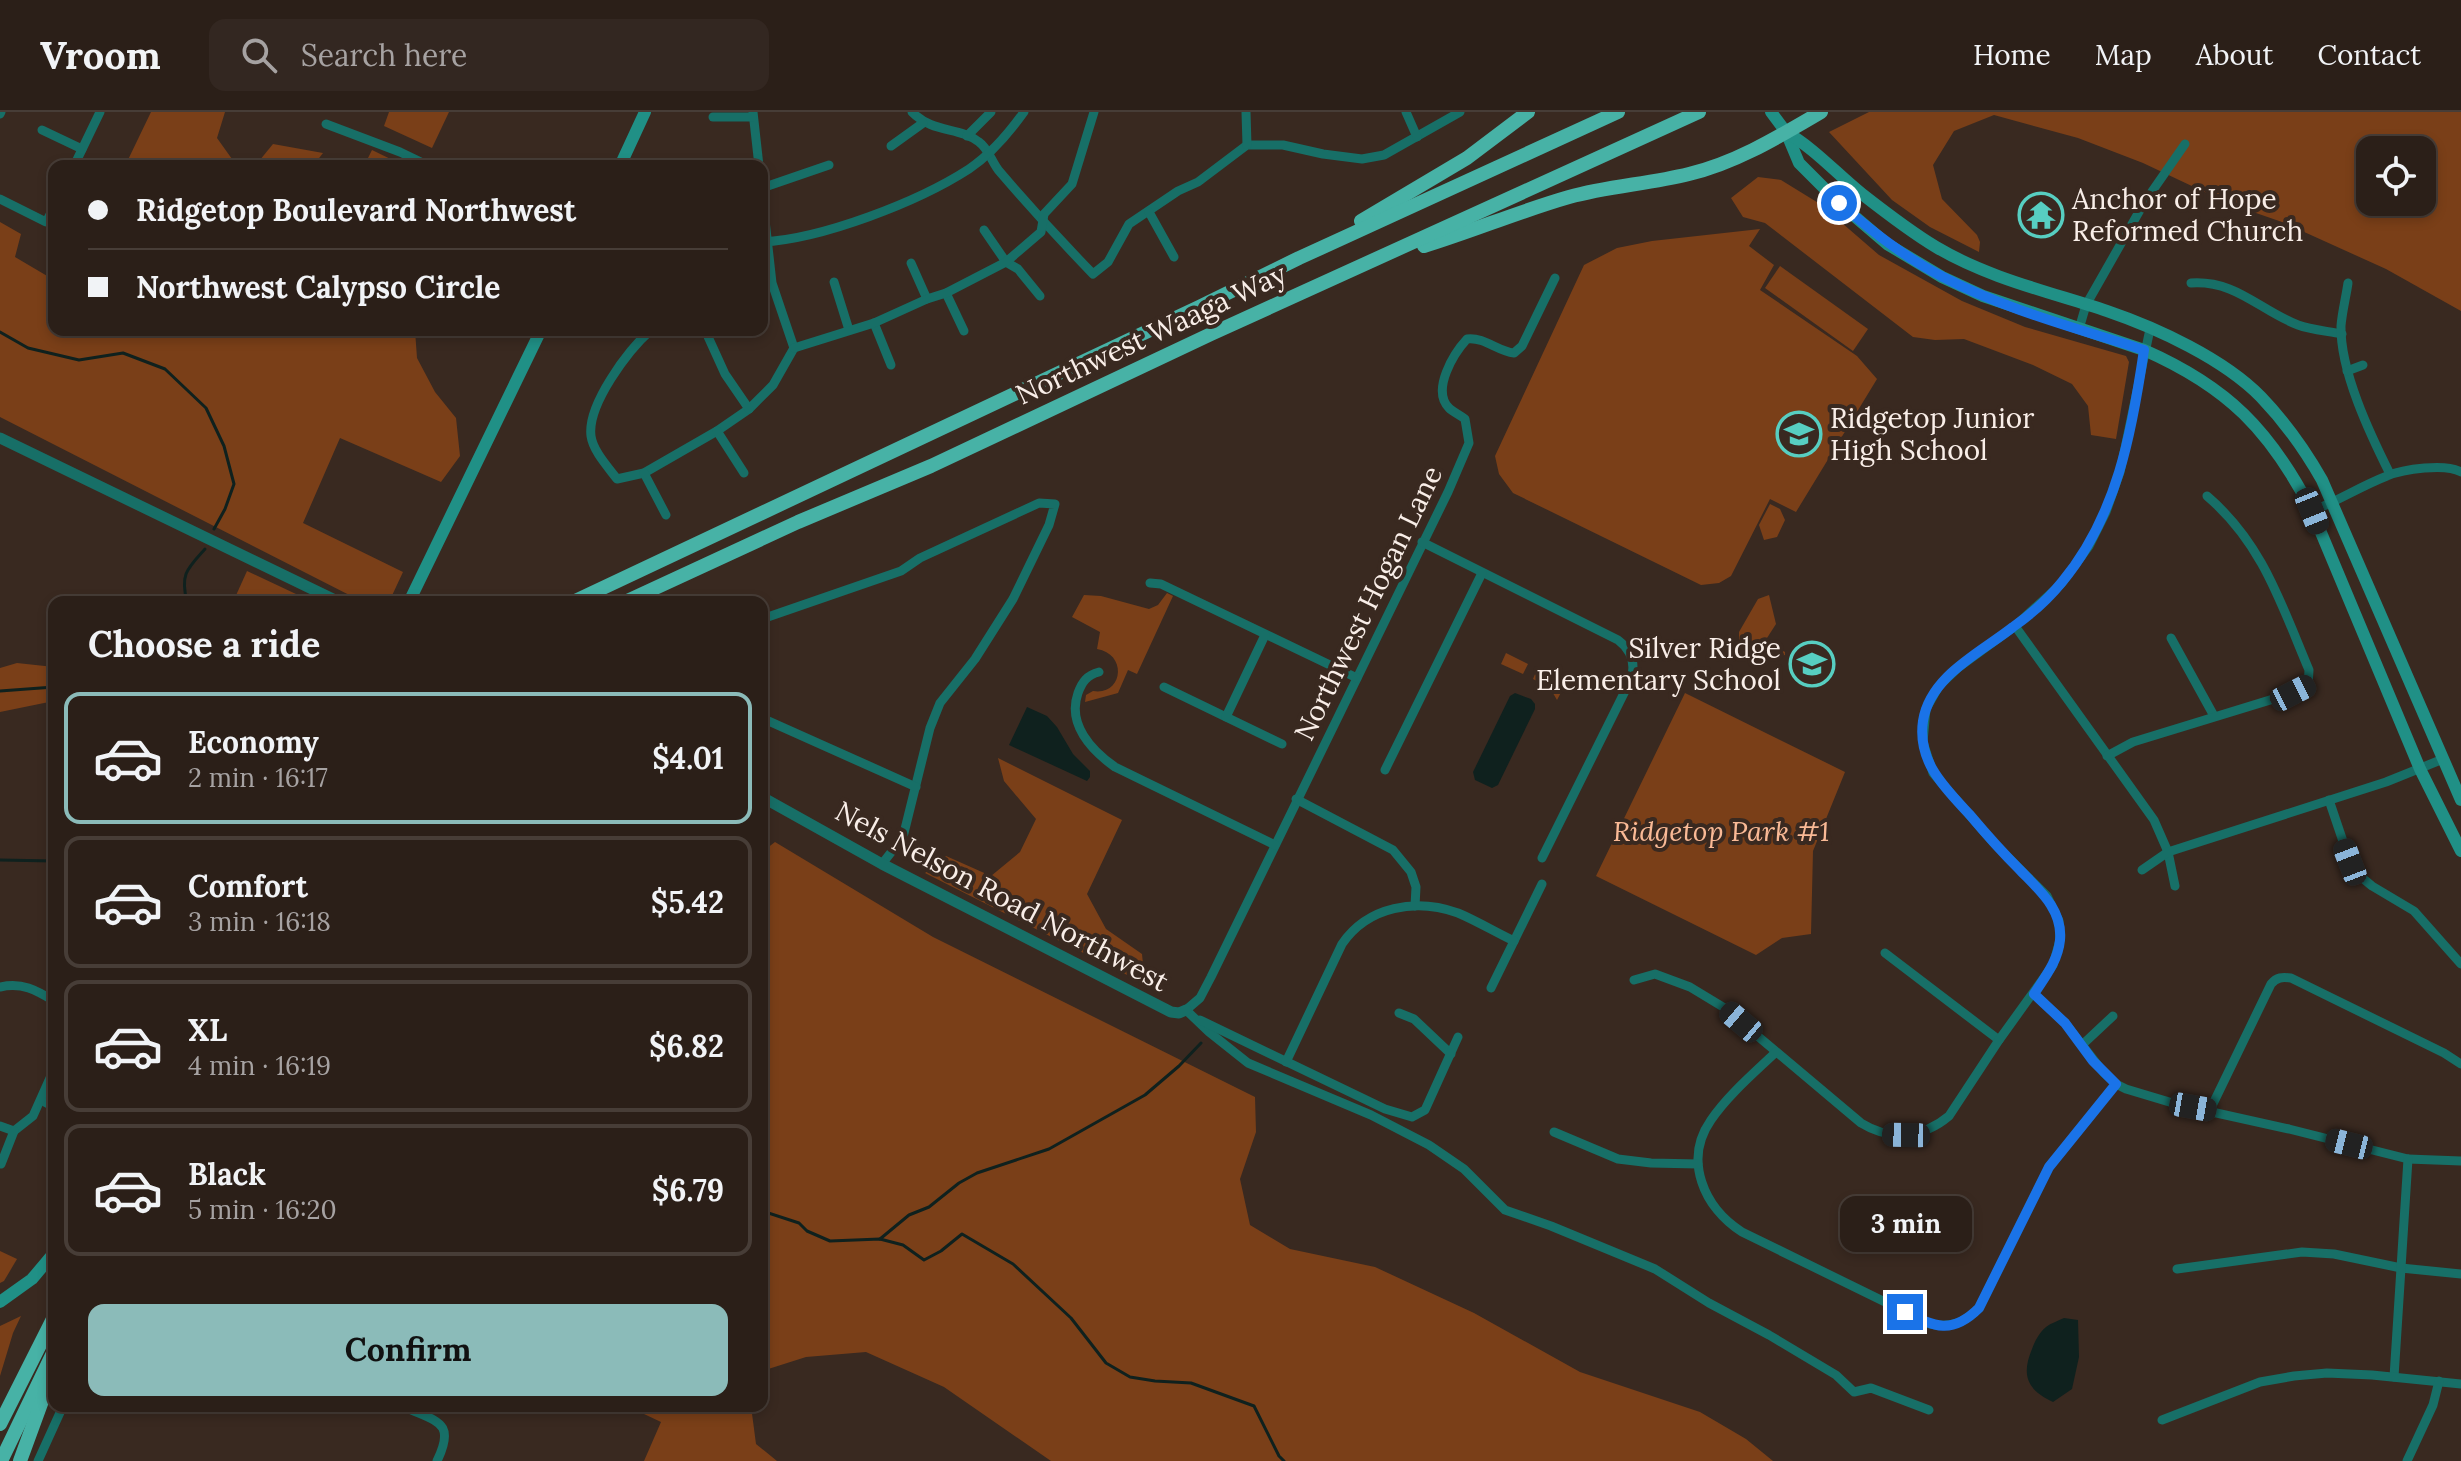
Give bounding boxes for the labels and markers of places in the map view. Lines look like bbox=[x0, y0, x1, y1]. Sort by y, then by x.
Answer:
place label: Anchor of Hope Reformed Church bbox=[2071, 181, 2303, 249]
temple icon: Anchor of Hope Reformed Church bbox=[2017, 191, 2065, 239]
place label: Ridgetop Junior High School bbox=[1830, 400, 2034, 468]
school or university icon: Ridgetop Junior High School bbox=[1775, 410, 1823, 458]
place label: Silver Ridge Elementary School bbox=[1536, 630, 1781, 698]
school or university icon: Silver Ridge Elementary School bbox=[1788, 640, 1836, 688]

